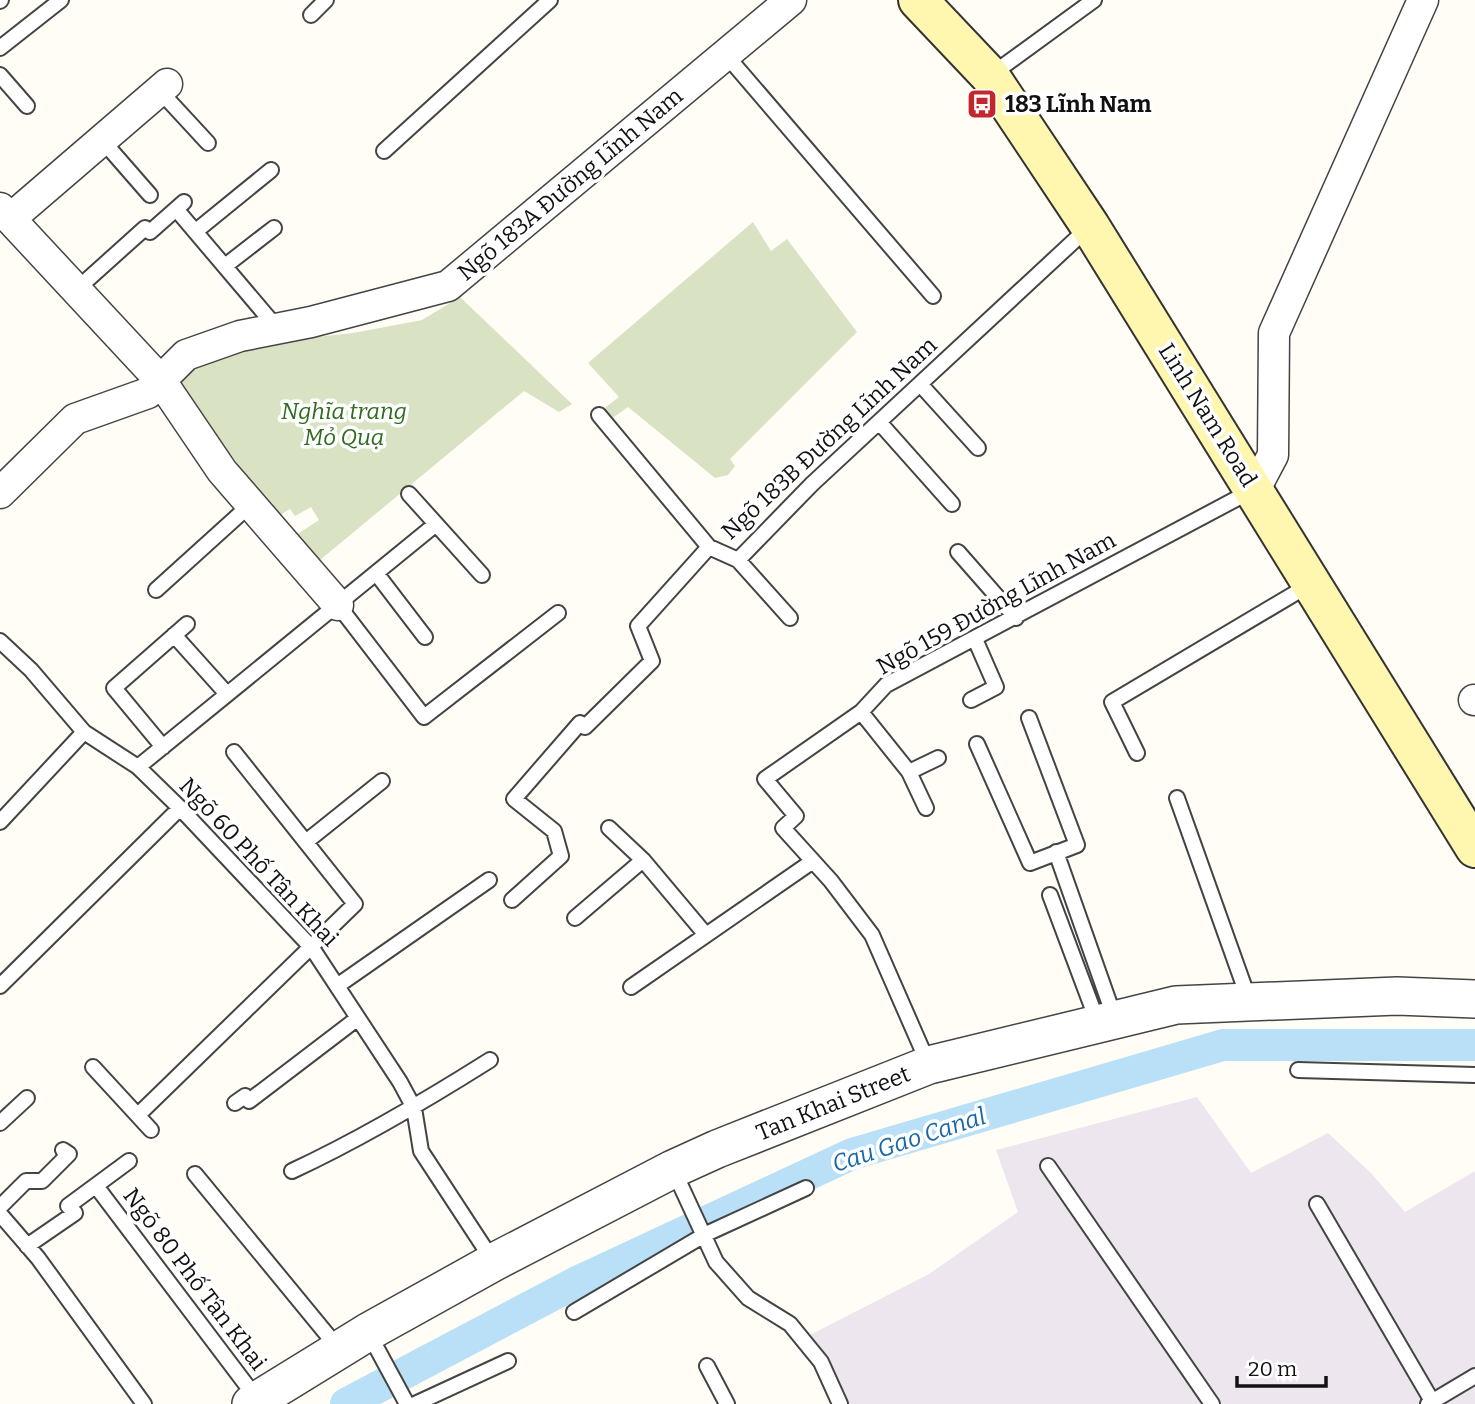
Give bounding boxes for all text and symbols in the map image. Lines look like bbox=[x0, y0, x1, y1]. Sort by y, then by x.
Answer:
street label: Ngõ 183A Đường Lĩnh Nam bbox=[452, 82, 688, 286]
bus stop icon: 183 Lĩnh Nam bbox=[965, 87, 999, 121]
place label: 183 Lĩnh Nam bbox=[1005, 90, 1152, 118]
street label: Ngõ 183B Đường Lĩnh Nam bbox=[716, 331, 942, 545]
street label: Linh Nam Road bbox=[1153, 338, 1263, 492]
park label: Nghĩa trang Mỏ Quạ bbox=[281, 397, 407, 451]
street label: Ngõ 159 Đường Lĩnh Nam bbox=[872, 526, 1120, 680]
street label: Ngõ 60 Phố Tân Khai bbox=[174, 772, 345, 952]
street label: Tan Khai Street bbox=[752, 1059, 914, 1147]
water label: Cau Gao Canal bbox=[829, 1102, 989, 1178]
street label: Ngõ 80 Phố Tân Khai bbox=[117, 1182, 273, 1376]
scale bar bbox=[1237, 1344, 1326, 1388]
text: 20 m bbox=[1248, 1356, 1297, 1382]

